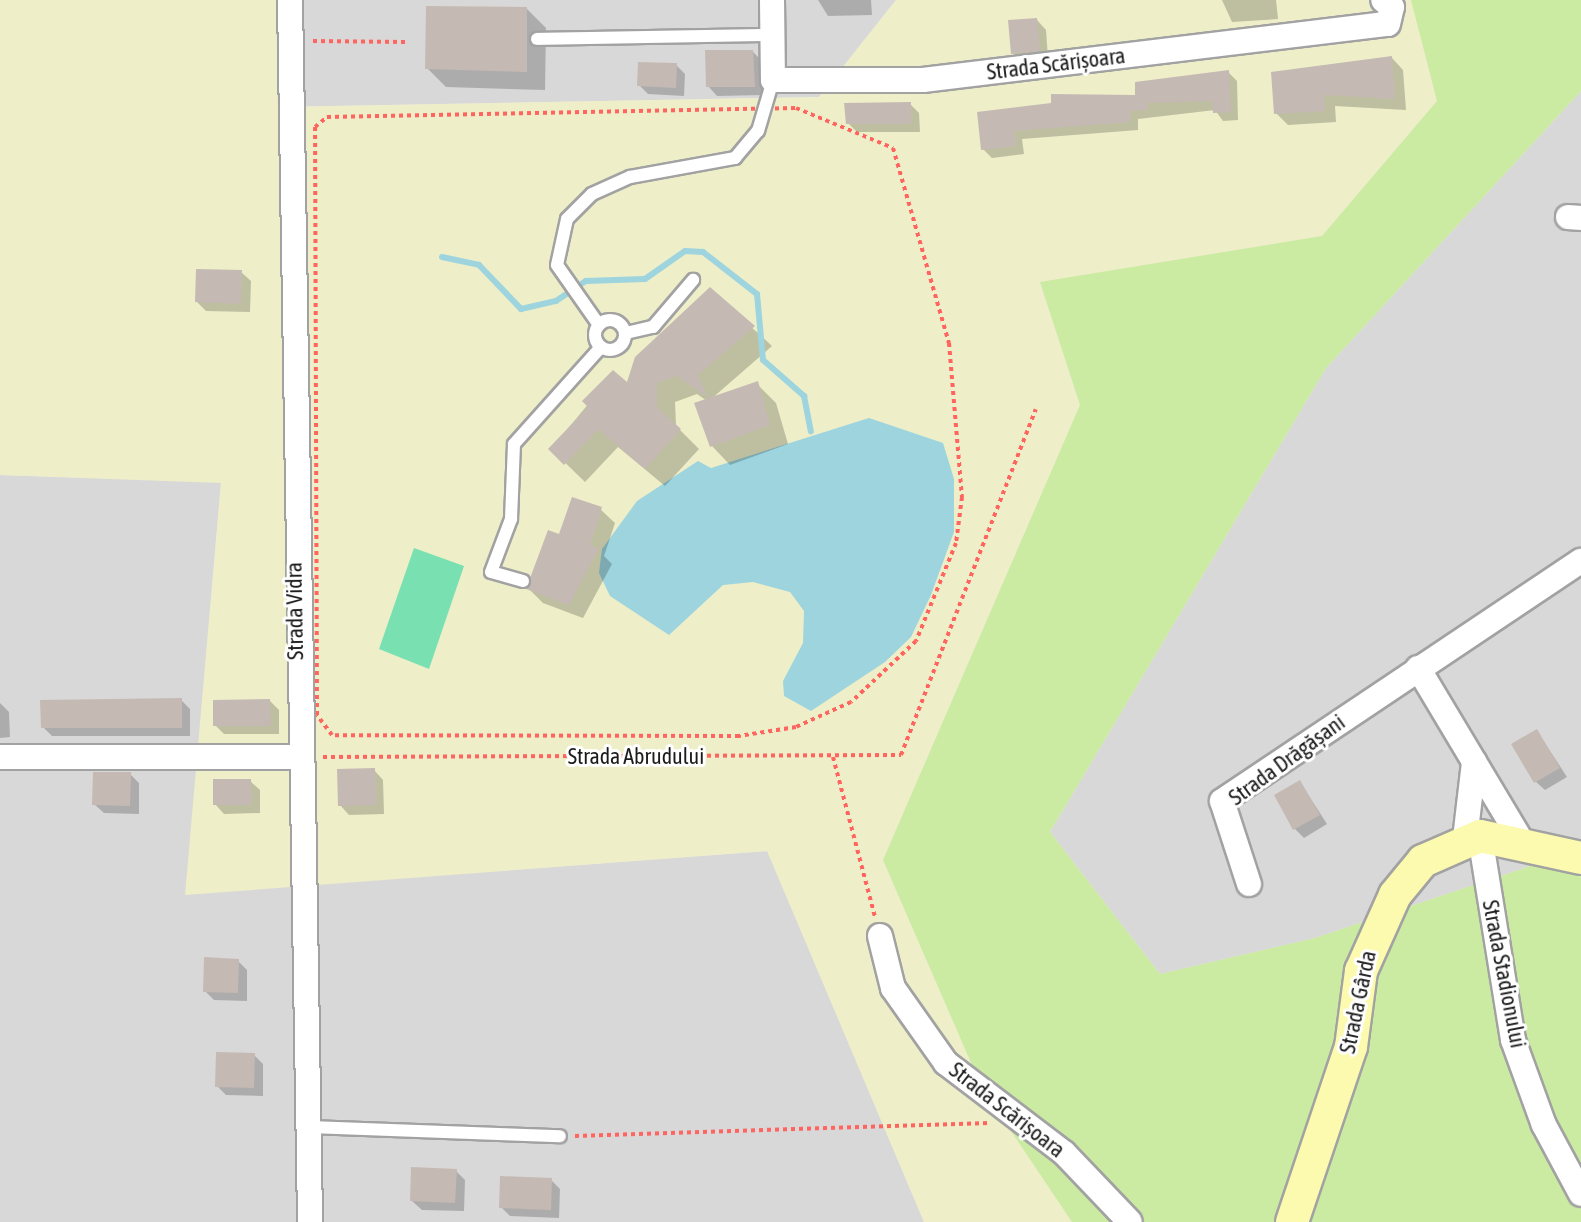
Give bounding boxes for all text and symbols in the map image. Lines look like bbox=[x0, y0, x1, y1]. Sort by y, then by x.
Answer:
street label: Strada Scărișoara bbox=[985, 42, 1127, 86]
street label: Strada Vidra bbox=[281, 562, 309, 660]
street label: Strada Drăgășani bbox=[1224, 709, 1350, 811]
street label: Strada Abrudului bbox=[568, 744, 704, 770]
street label: Strada Stadionului bbox=[1477, 898, 1531, 1050]
street label: Strada Gârda bbox=[1334, 948, 1382, 1056]
street label: Strada Scărișoara bbox=[944, 1057, 1070, 1163]

